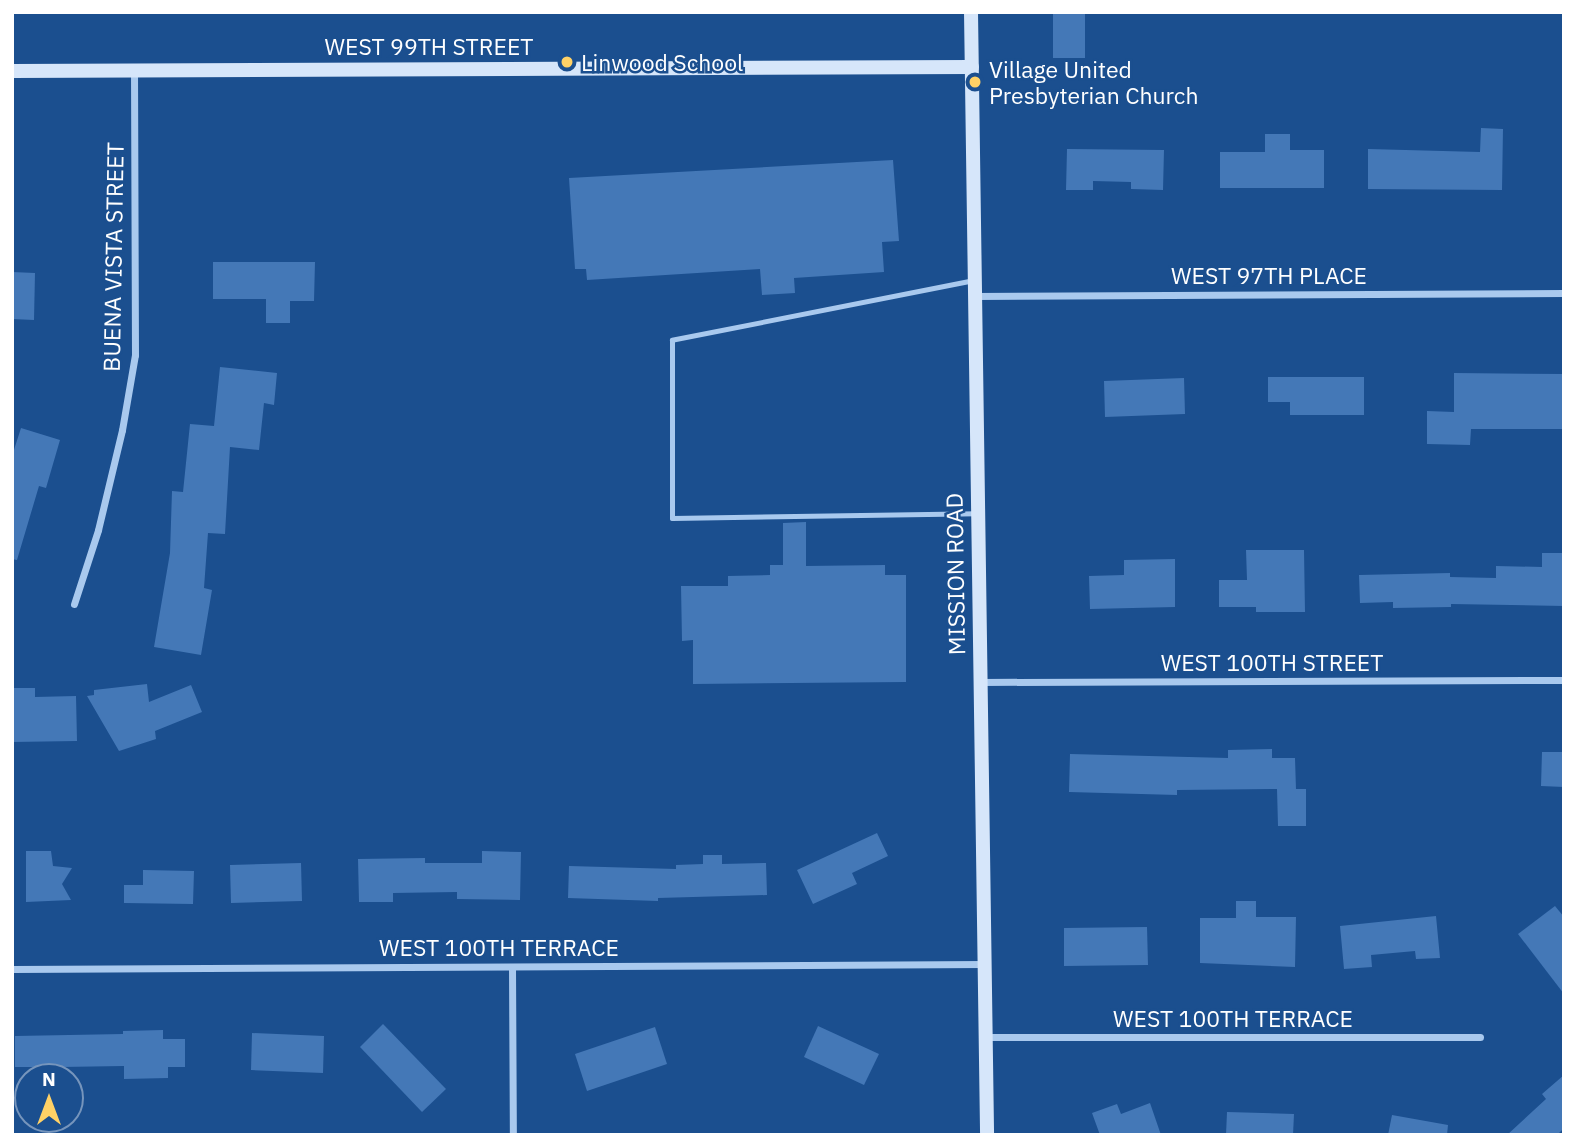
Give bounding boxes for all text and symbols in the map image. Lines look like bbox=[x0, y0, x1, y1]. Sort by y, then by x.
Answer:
street label: WEST 99TH STREET bbox=[325, 32, 533, 60]
place label: Linwood School bbox=[581, 48, 743, 76]
marker: Linwood School bbox=[559, 54, 575, 70]
place label: Village United Presbyterian Church bbox=[989, 55, 1199, 109]
marker: Village United Presbyterian Church bbox=[967, 74, 983, 90]
street label: BUENA VISTA STREET bbox=[97, 142, 129, 372]
street label: WEST 97TH PLACE bbox=[1171, 261, 1367, 289]
street label: MISSION ROAD bbox=[940, 493, 970, 655]
street label: WEST 100TH STREET bbox=[1161, 648, 1383, 676]
street label: WEST 100TH TERRACE bbox=[379, 933, 619, 961]
street label: WEST 100TH TERRACE bbox=[1113, 1004, 1353, 1032]
north arrow bbox=[14, 1063, 84, 1133]
text: N bbox=[42, 1067, 56, 1091]

